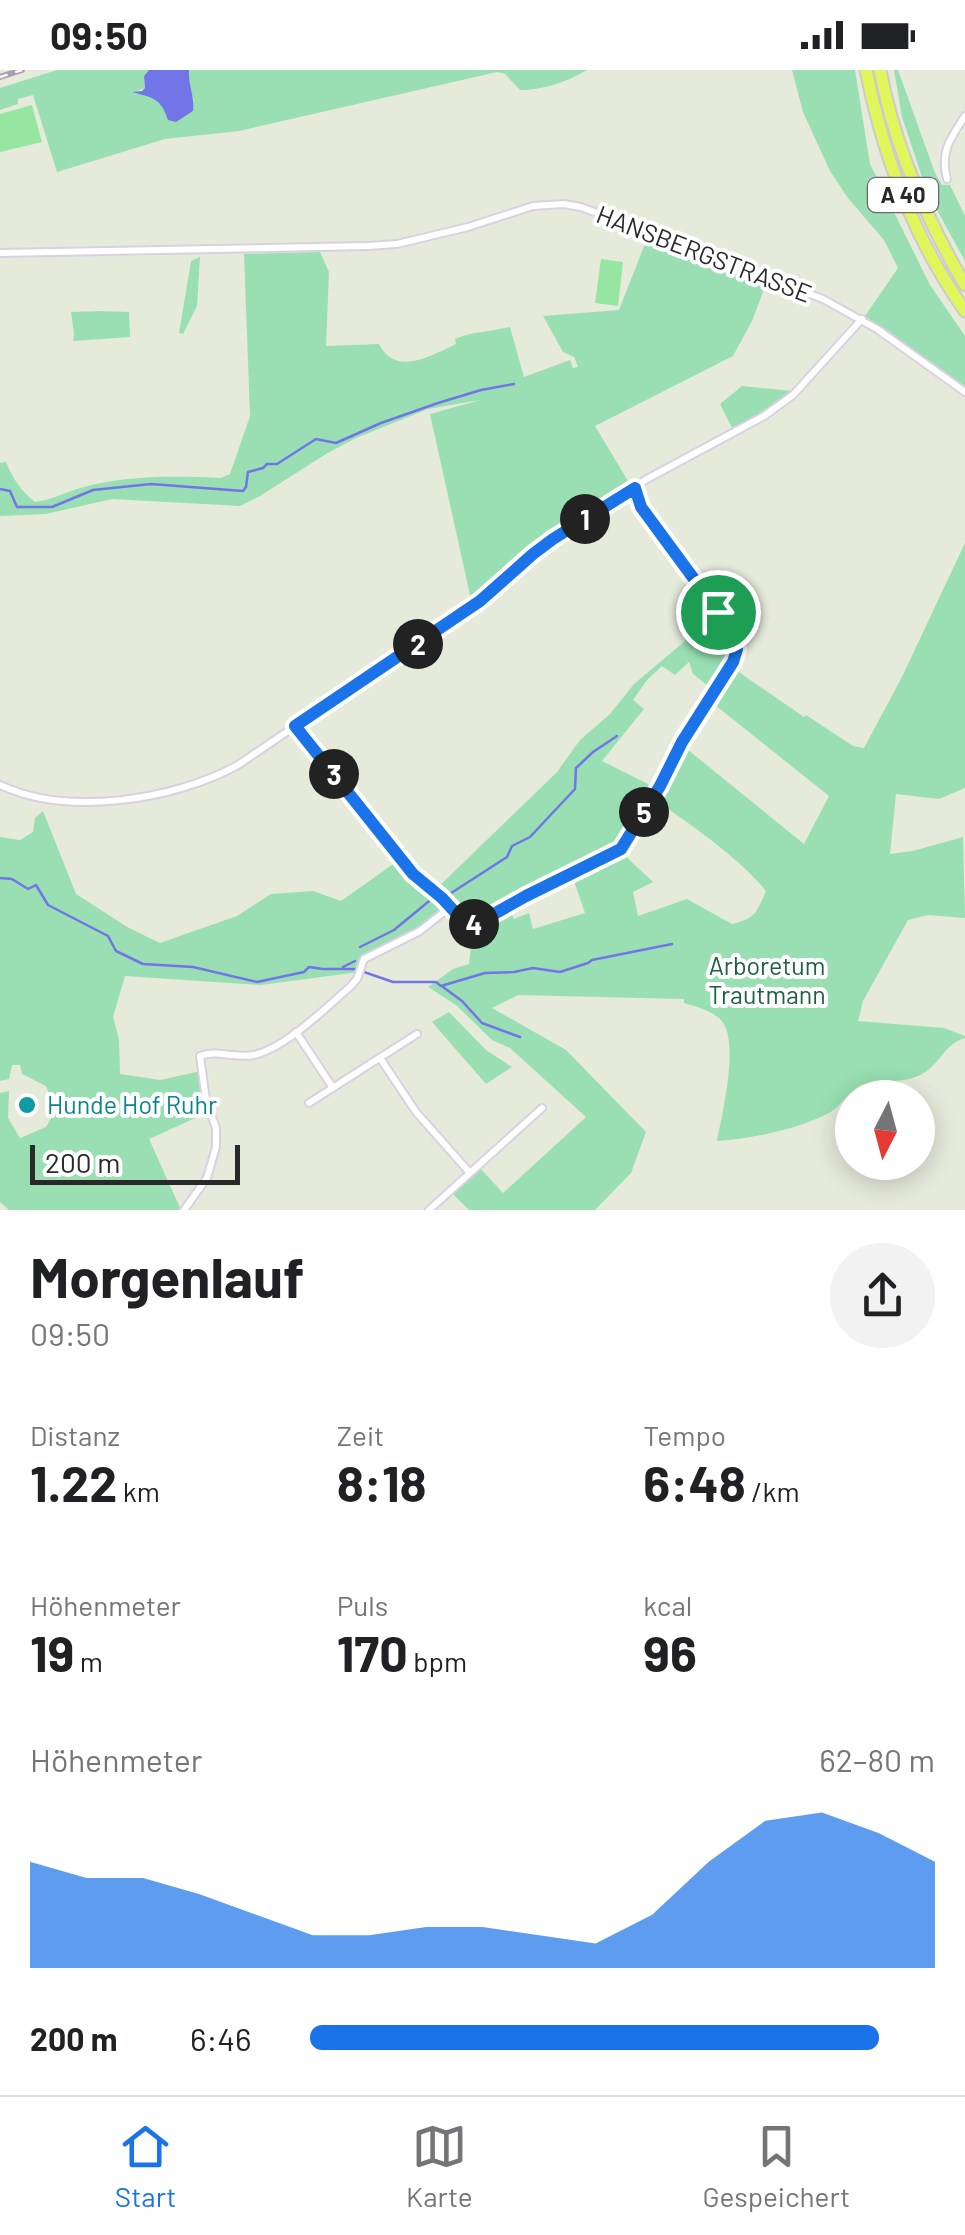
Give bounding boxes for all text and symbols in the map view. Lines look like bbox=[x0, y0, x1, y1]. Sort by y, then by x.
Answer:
text: 09:50 bbox=[50, 12, 148, 58]
road number: A 40 bbox=[868, 178, 938, 212]
street label: HANSBERGSTRASSE bbox=[593, 198, 816, 308]
pin: 1 bbox=[560, 494, 610, 544]
text: 1 bbox=[580, 502, 590, 536]
pin bbox=[676, 570, 761, 655]
icon: arrive bbox=[691, 585, 746, 640]
pin: 2 bbox=[393, 619, 443, 669]
text: 2 bbox=[410, 627, 426, 661]
pin: 3 bbox=[309, 749, 359, 799]
text: 3 bbox=[326, 757, 342, 791]
pin: 5 bbox=[619, 787, 669, 837]
text: 5 bbox=[636, 795, 652, 829]
pin: 4 bbox=[449, 899, 499, 949]
text: 4 bbox=[466, 907, 482, 941]
park label: Arboretum Trautmann bbox=[708, 950, 826, 1009]
north arrow bbox=[835, 1080, 935, 1180]
map controls bbox=[835, 1080, 935, 1180]
place label: Hunde Hof Ruhr bbox=[47, 1089, 217, 1119]
marker: Hunde Hof Ruhr bbox=[16, 1094, 38, 1116]
scale bar bbox=[30, 1140, 240, 1184]
text: 200 m bbox=[45, 1145, 120, 1179]
text: Morgenlauf bbox=[30, 1243, 304, 1309]
button: share bbox=[830, 1243, 935, 1348]
text: 09:50 bbox=[30, 1314, 110, 1352]
text: Distanz bbox=[30, 1418, 120, 1452]
text: Zeit bbox=[337, 1418, 384, 1452]
text: Tempo bbox=[643, 1418, 726, 1452]
text: 1.22 bbox=[30, 1452, 117, 1512]
text: 8:18 bbox=[337, 1452, 427, 1512]
text: 6:48 bbox=[643, 1452, 746, 1512]
text: km bbox=[117, 1474, 160, 1508]
text: /km bbox=[746, 1474, 800, 1508]
text: Höhenmeter bbox=[30, 1588, 181, 1622]
text: Puls bbox=[337, 1588, 388, 1622]
text: kcal bbox=[643, 1588, 692, 1622]
text: 19 bbox=[30, 1622, 74, 1682]
text: 170 bbox=[337, 1622, 408, 1682]
text: 96 bbox=[643, 1622, 697, 1682]
text: m bbox=[74, 1644, 103, 1678]
text: bpm bbox=[408, 1644, 467, 1678]
text: Höhenmeter bbox=[30, 1740, 202, 1778]
text: 62–80 m bbox=[819, 1740, 935, 1778]
text: 200 m bbox=[30, 2019, 118, 2057]
text: 6:46 bbox=[190, 2019, 251, 2057]
tab: Start bbox=[115, 2119, 176, 2213]
tab: Karte bbox=[406, 2119, 473, 2213]
tab: Gespeichert bbox=[702, 2119, 850, 2213]

